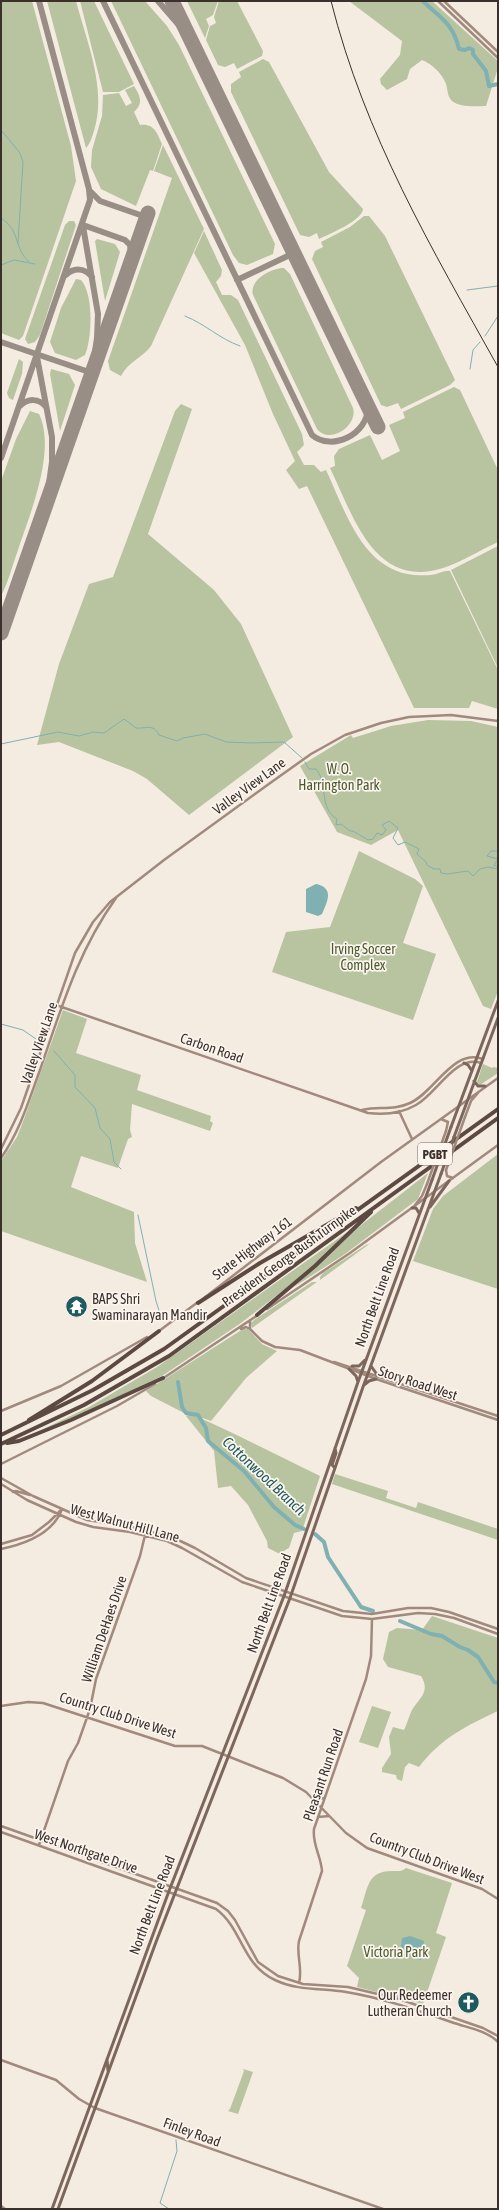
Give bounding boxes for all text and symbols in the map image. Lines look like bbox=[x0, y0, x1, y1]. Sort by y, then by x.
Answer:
street label: Valley View Lane bbox=[210, 754, 288, 818]
park label: W. O. Harrington Park bbox=[298, 761, 380, 793]
park label: Irving Soccer Complex bbox=[331, 941, 396, 973]
street label: Valley View Lane bbox=[17, 1000, 61, 1086]
street label: Carbon Road bbox=[178, 1030, 246, 1066]
road number: PGBT bbox=[418, 1143, 452, 1165]
street label: President George Bush Turnpike bbox=[219, 1202, 359, 1310]
street label: State Highway 161 bbox=[209, 1213, 295, 1283]
street label: North Belt Line Road bbox=[352, 1245, 402, 1349]
place label: BAPS Shri Swaminarayan Mandir bbox=[92, 1291, 208, 1323]
temple icon: BAPS Shri Swaminarayan Mandir bbox=[64, 1294, 90, 1320]
street label: Story Road West bbox=[377, 1363, 459, 1403]
water label: Cottonwood Branch bbox=[219, 1433, 309, 1518]
street label: West Walnut Hill Lane bbox=[69, 1501, 181, 1545]
street label: North Belt Line Road bbox=[244, 1551, 294, 1655]
street label: William DeHaes Drive bbox=[78, 1574, 130, 1684]
street label: Country Club Drive West bbox=[58, 1689, 178, 1741]
street label: Pleasant Run Road bbox=[300, 1727, 346, 1823]
street label: West Northgate Drive bbox=[32, 1826, 140, 1876]
street label: Country Club Drive West bbox=[367, 1829, 487, 1887]
street label: North Belt Line Road bbox=[126, 1853, 178, 1957]
park label: Victoria Park bbox=[364, 1944, 428, 1960]
place label: Our Redeemer Lutheran Church bbox=[368, 1987, 453, 2019]
church icon: Our Redeemer Lutheran Church bbox=[455, 1990, 481, 2016]
street label: Finley Road bbox=[161, 2114, 223, 2150]

